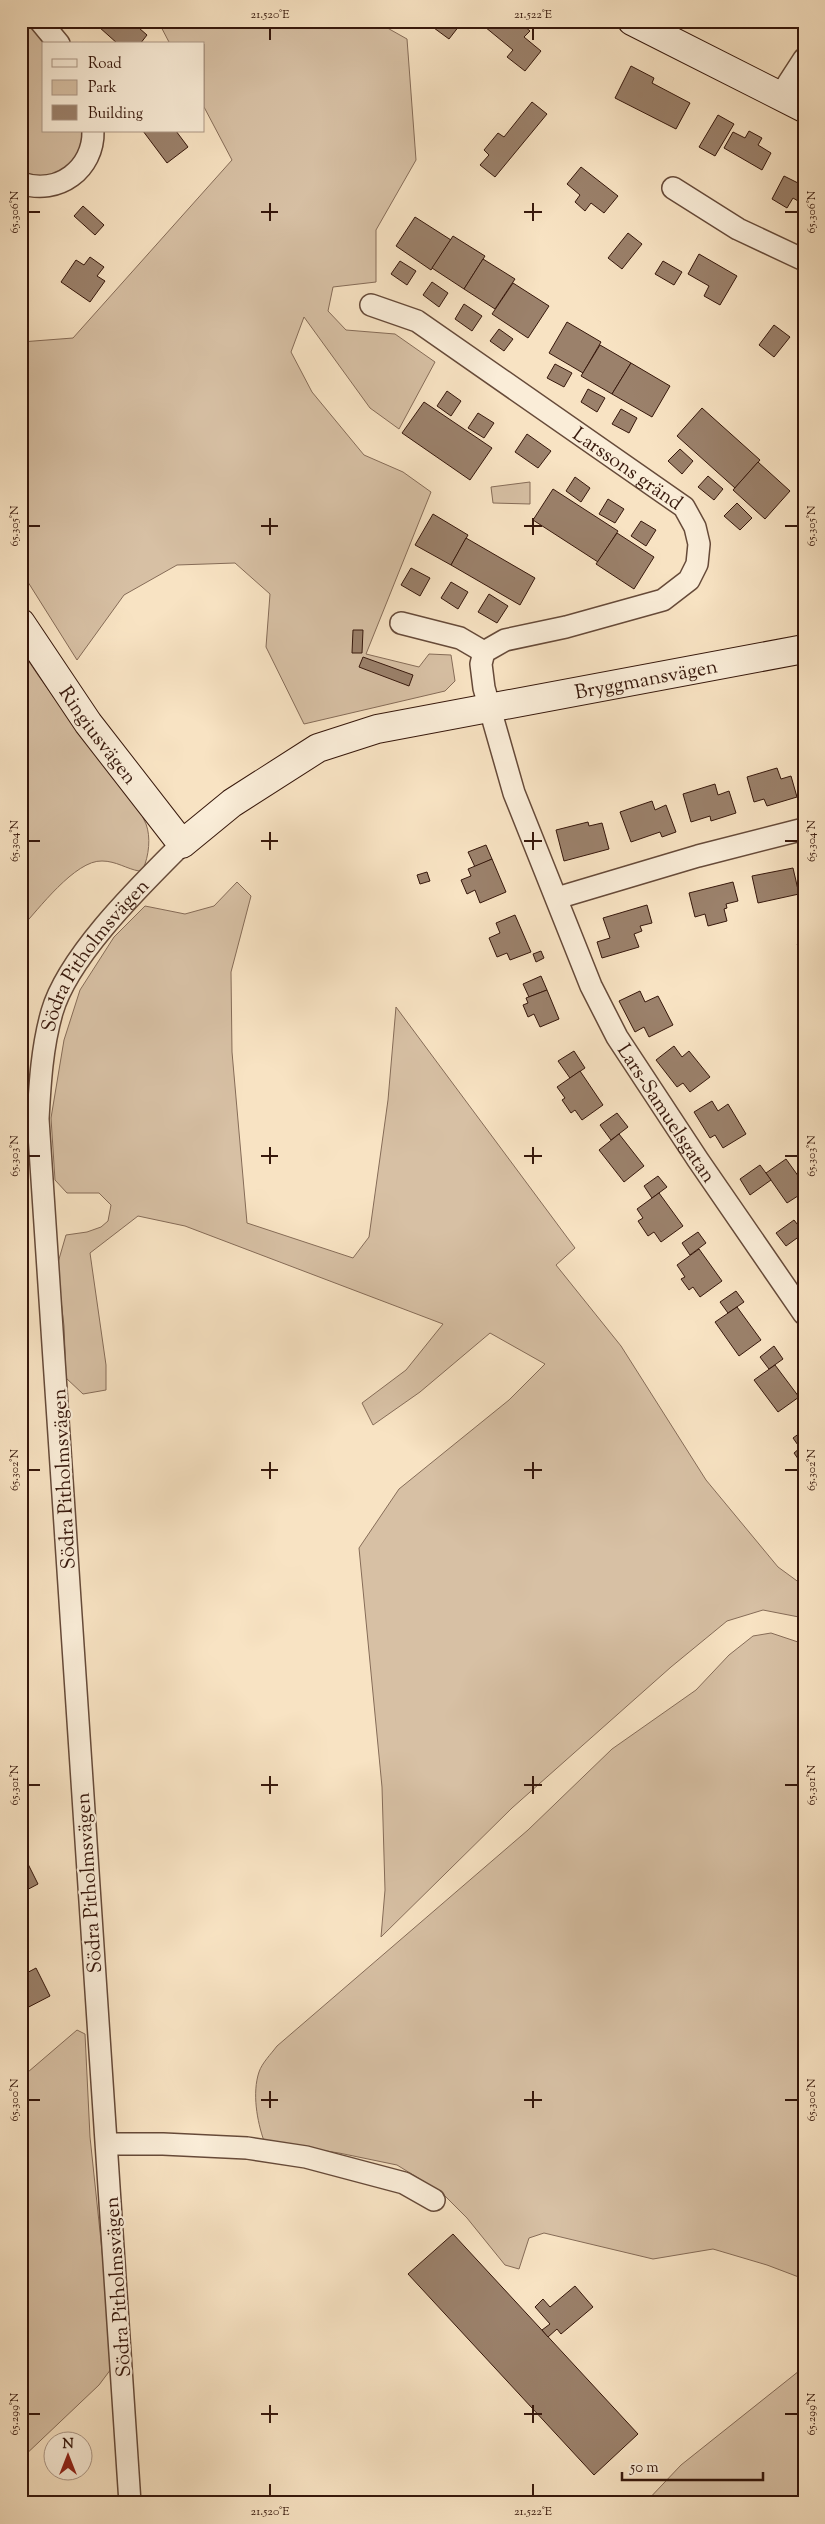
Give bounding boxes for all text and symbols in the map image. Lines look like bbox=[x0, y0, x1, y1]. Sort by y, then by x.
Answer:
text: 21.520°E bbox=[251, 6, 290, 24]
text: 21.522°E bbox=[514, 6, 553, 24]
legend bbox=[42, 42, 205, 132]
text: Road bbox=[88, 54, 122, 75]
text: Park bbox=[88, 78, 117, 99]
text: Building bbox=[88, 104, 143, 125]
text: 65.306°N bbox=[6, 190, 24, 233]
text: 65.306°N bbox=[803, 190, 821, 233]
street label: Larssons gränd bbox=[566, 421, 688, 519]
text: 65.305°N bbox=[6, 505, 24, 546]
text: 65.305°N bbox=[803, 505, 821, 546]
street label: Bryggmansvägen bbox=[573, 653, 720, 709]
street label: Ringiusvägen bbox=[50, 681, 143, 792]
text: 65.304°N bbox=[6, 819, 24, 862]
text: 65.304°N bbox=[803, 819, 821, 862]
street label: Södra Pitholmsvägen bbox=[36, 873, 157, 1035]
street label: Lars-Samuelsgatan bbox=[608, 1039, 722, 1190]
text: 65.303°N bbox=[6, 1135, 24, 1177]
text: 65.303°N bbox=[803, 1135, 821, 1177]
street label: Södra Pitholmsvägen bbox=[46, 1388, 85, 1570]
text: 65.302°N bbox=[6, 1449, 24, 1491]
text: 65.302°N bbox=[803, 1449, 821, 1491]
text: 65.301°N bbox=[6, 1764, 24, 1805]
text: 65.301°N bbox=[803, 1764, 821, 1805]
street label: Södra Pitholmsvägen bbox=[70, 1791, 111, 1974]
text: 65.300°N bbox=[6, 2078, 24, 2121]
text: 65.300°N bbox=[803, 2078, 821, 2121]
street label: Södra Pitholmsvägen bbox=[99, 2195, 140, 2378]
text: 65.299°N bbox=[6, 2392, 24, 2435]
text: 65.299°N bbox=[803, 2392, 821, 2435]
north arrow bbox=[42, 2432, 92, 2482]
text: N bbox=[62, 2435, 74, 2455]
scale bar bbox=[622, 2449, 764, 2481]
text: 50 m bbox=[629, 2458, 659, 2479]
text: 21.520°E bbox=[251, 2503, 290, 2521]
text: 21.522°E bbox=[514, 2503, 553, 2521]

